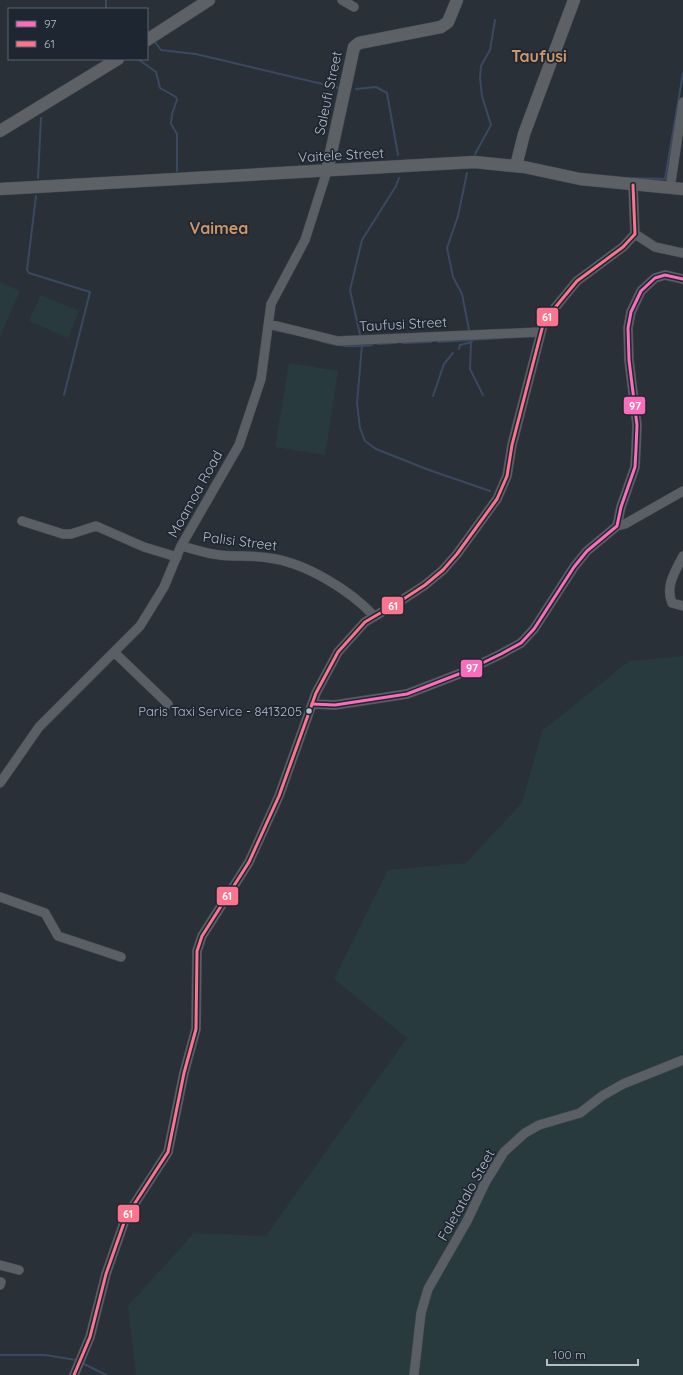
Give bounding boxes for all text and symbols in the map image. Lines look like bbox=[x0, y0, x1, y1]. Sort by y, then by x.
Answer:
legend bbox=[8, 8, 148, 60]
text: 97 bbox=[44, 16, 57, 31]
text: 61 bbox=[44, 36, 55, 51]
district label: Taufusi bbox=[511, 46, 567, 66]
street label: Saleufi Street bbox=[310, 49, 346, 137]
street label: Vaitele Street bbox=[297, 144, 385, 166]
district label: Vaimea bbox=[190, 218, 248, 238]
line badge: 61 bbox=[536, 307, 559, 327]
text: 61 bbox=[542, 310, 552, 324]
street label: Taufusi Street bbox=[359, 313, 448, 335]
line badge: 97 bbox=[623, 396, 646, 415]
text: 97 bbox=[629, 399, 641, 413]
street label: Moamoa Road bbox=[164, 447, 226, 541]
street label: Palisi Street bbox=[202, 528, 278, 555]
line badge: 61 bbox=[381, 596, 404, 615]
text: 61 bbox=[388, 599, 398, 613]
line badge: 97 bbox=[460, 659, 483, 678]
text: 97 bbox=[466, 661, 478, 675]
place label: Paris Taxi Service - 8413205 bbox=[138, 703, 302, 719]
marker: Paris Taxi Service - 8413205 bbox=[304, 706, 314, 716]
line badge: 61 bbox=[216, 886, 239, 906]
text: 61 bbox=[222, 889, 232, 903]
street label: Faletatalo Steet bbox=[433, 1146, 499, 1244]
line badge: 61 bbox=[117, 1204, 140, 1223]
text: 61 bbox=[123, 1207, 133, 1221]
scale bar bbox=[547, 1341, 638, 1367]
text: 100 m bbox=[553, 1347, 586, 1362]

